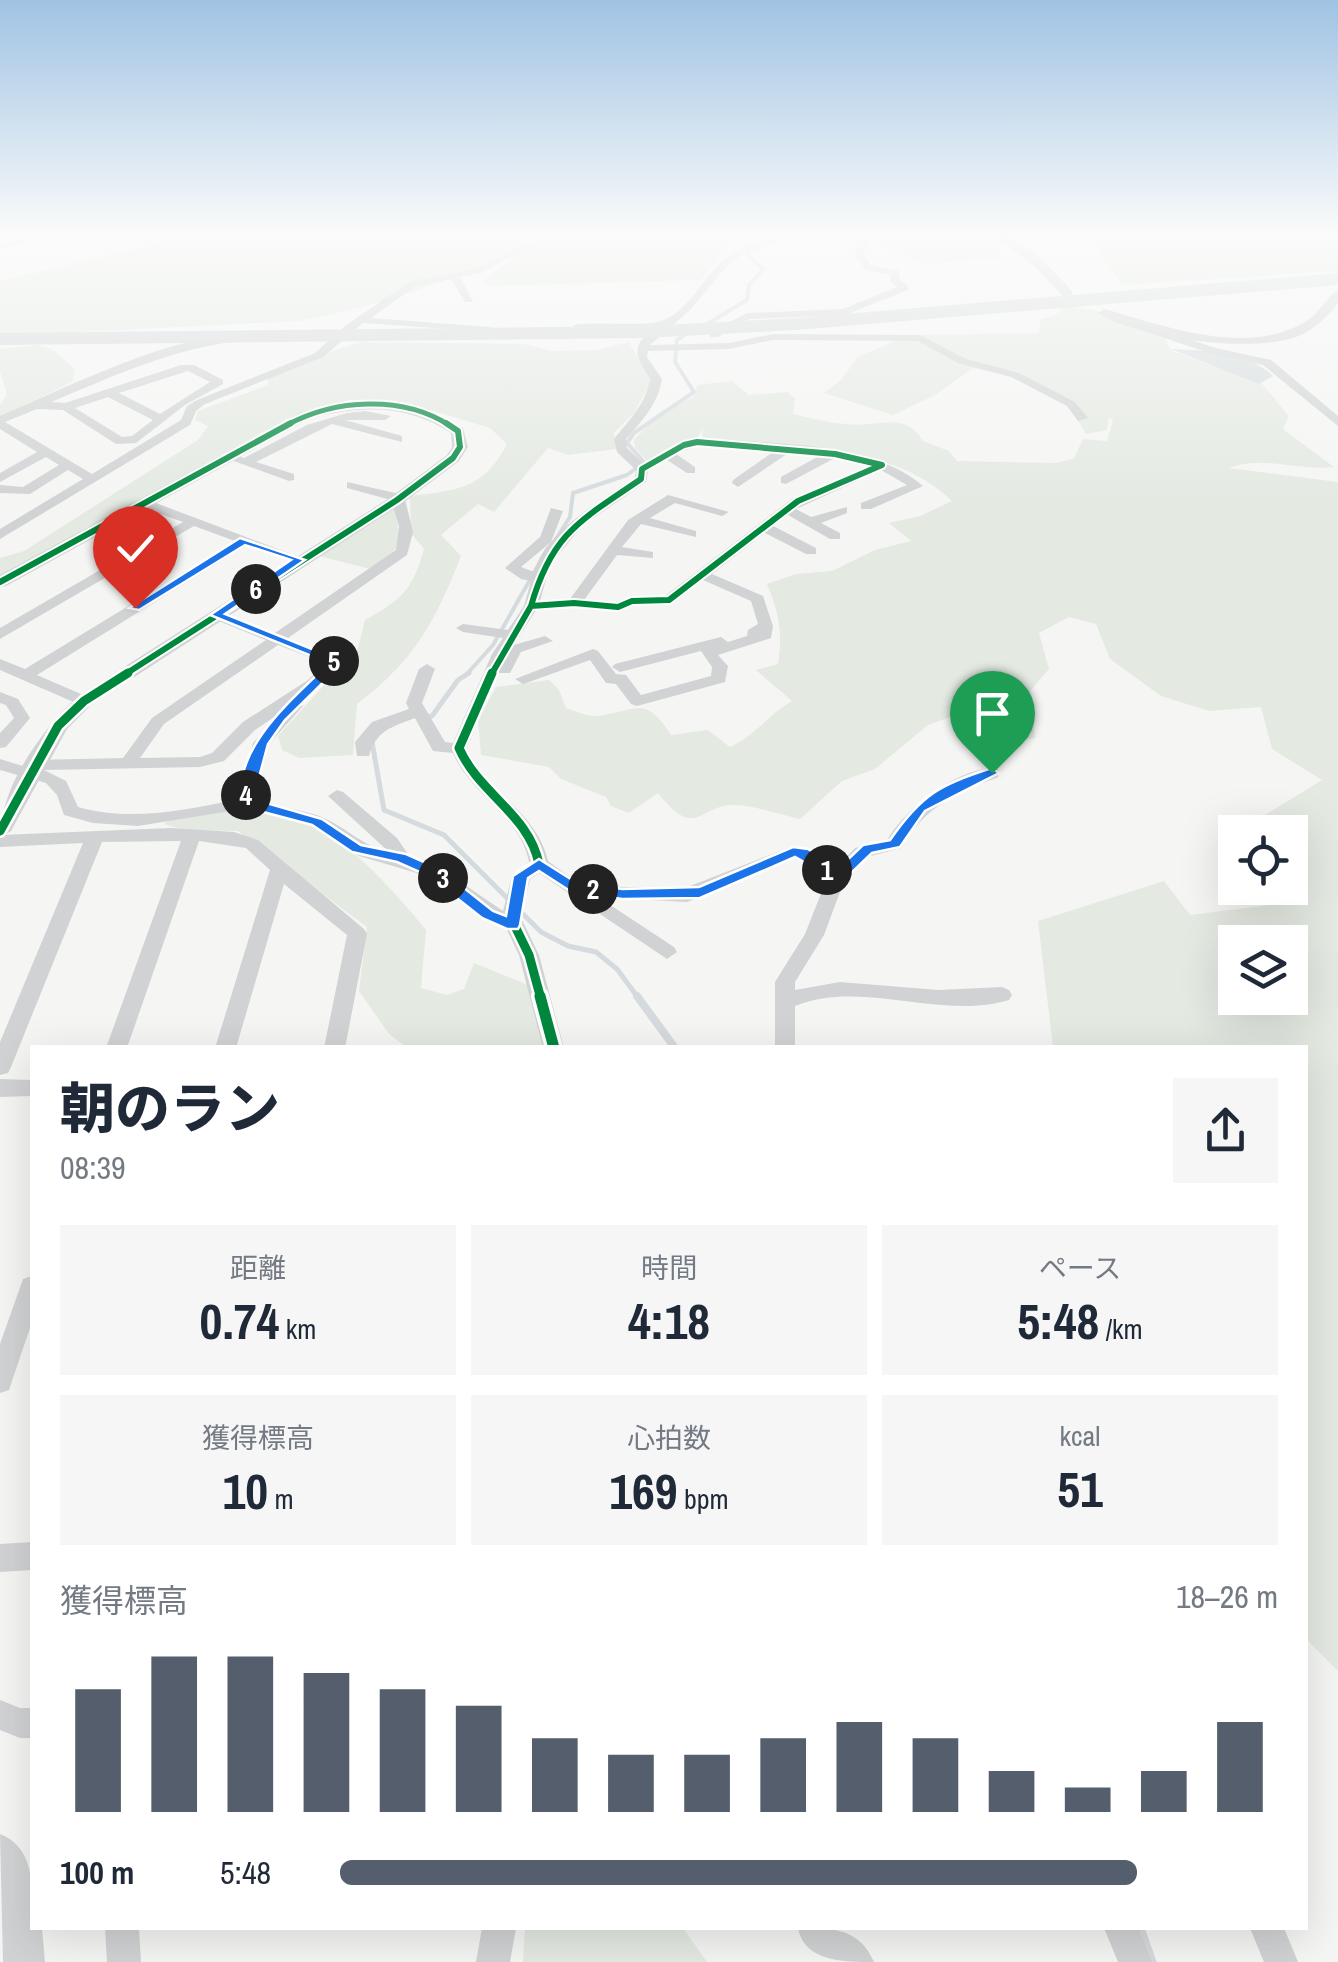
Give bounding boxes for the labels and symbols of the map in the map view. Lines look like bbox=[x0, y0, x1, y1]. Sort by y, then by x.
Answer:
pin bbox=[93, 506, 178, 609]
pin: 6 bbox=[231, 564, 281, 614]
pin: 5 bbox=[309, 636, 359, 686]
pin bbox=[950, 671, 1035, 774]
pin: 4 bbox=[221, 770, 271, 820]
pin: 1 bbox=[802, 845, 852, 895]
pin: 3 bbox=[418, 853, 468, 903]
pin: 2 bbox=[568, 864, 618, 914]

